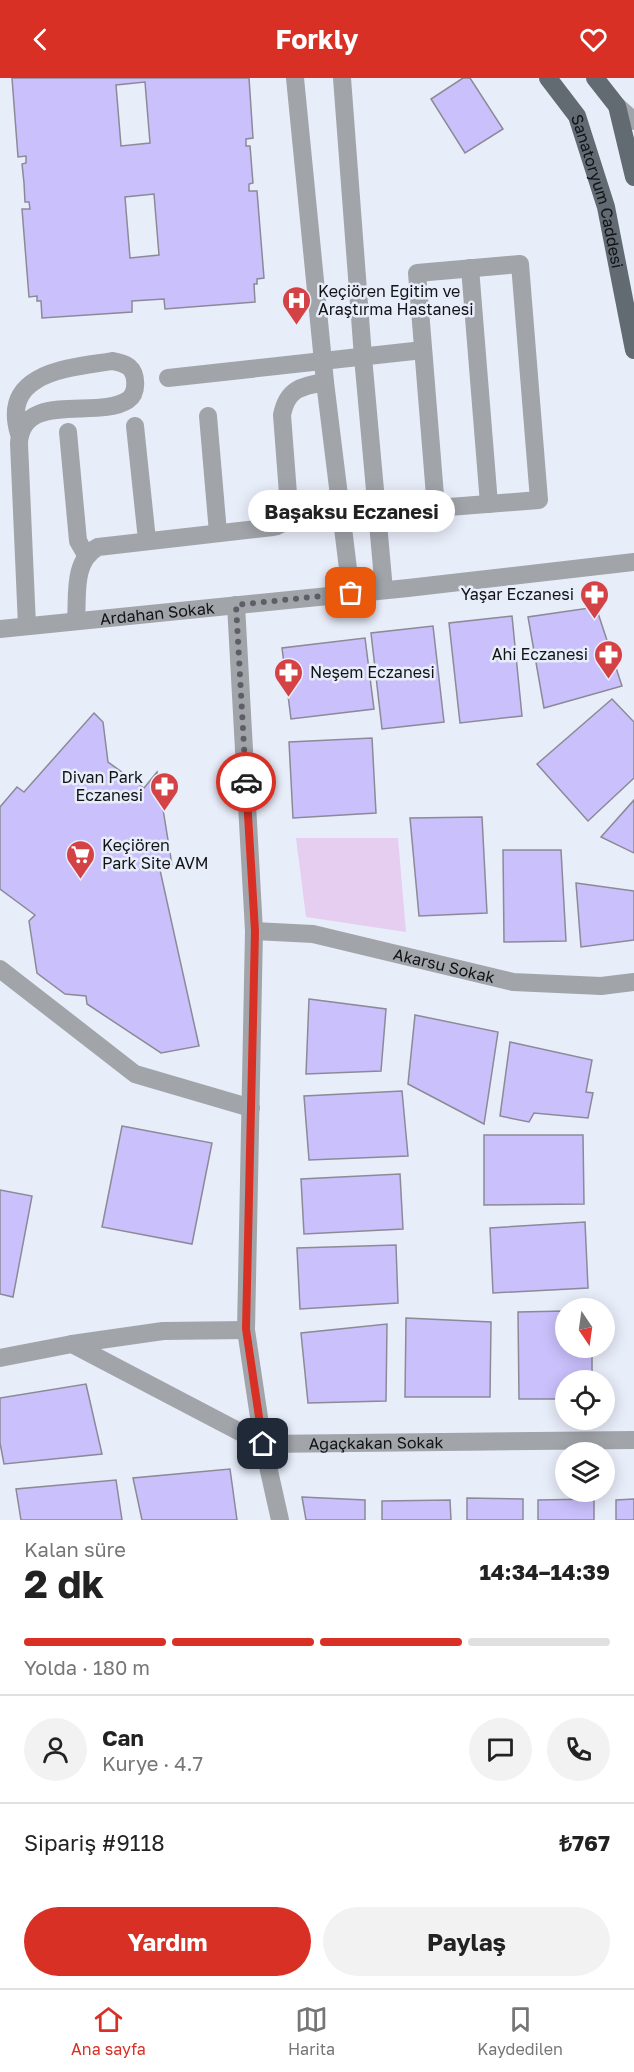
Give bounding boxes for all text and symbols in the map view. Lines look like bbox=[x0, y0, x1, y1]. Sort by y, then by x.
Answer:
icon: back bbox=[24, 23, 57, 56]
text: Forkly bbox=[276, 23, 358, 55]
icon: heart bbox=[577, 23, 610, 56]
street label: Sanatoryum Caddesi bbox=[567, 112, 628, 270]
place label: Keçiören Eğitim ve Araştırma Hastanesi bbox=[318, 281, 473, 319]
hospital icon: Keçiören Eğitim ve Araştırma Hastanesi bbox=[281, 284, 313, 326]
callout: Başaksu Eczanesi bbox=[248, 491, 454, 533]
text: Başaksu Eczanesi bbox=[264, 499, 439, 523]
pin bbox=[325, 567, 376, 618]
icon: bag bbox=[334, 576, 367, 609]
pharmacy icon: Yaşar Eczanesi bbox=[579, 578, 611, 620]
place label: Yaşar Eczanesi bbox=[461, 584, 574, 604]
street label: Ardahan Sokak bbox=[99, 597, 216, 629]
pharmacy icon: Ahi Eczanesi bbox=[593, 638, 625, 680]
place label: Ahi Eczanesi bbox=[492, 644, 588, 664]
pharmacy icon: Neşem Eczanesi bbox=[273, 656, 305, 698]
place label: Neşem Eczanesi bbox=[310, 662, 435, 682]
courier bbox=[216, 752, 276, 812]
icon: car bbox=[230, 766, 263, 799]
place label: Divan Park Eczanesi bbox=[62, 767, 143, 805]
pharmacy icon: Divan Park Eczanesi bbox=[148, 770, 180, 812]
place label: Keçiören Park Site AVM bbox=[102, 835, 209, 873]
supermarket icon: Keçiören Park Site AVM bbox=[65, 838, 97, 880]
street label: Akarsu Sokak bbox=[391, 944, 497, 987]
north arrow bbox=[555, 1298, 615, 1358]
map controls bbox=[555, 1298, 615, 1502]
button: locate bbox=[555, 1370, 615, 1430]
pin bbox=[237, 1418, 288, 1469]
icon: home bbox=[246, 1427, 279, 1460]
street label: Ağaçkakan Sokak bbox=[309, 1432, 444, 1454]
button: layers bbox=[555, 1442, 615, 1502]
text: Kalan süre bbox=[24, 1537, 126, 1561]
text: 14:34–14:39 bbox=[480, 1558, 610, 1585]
text: 2 dk bbox=[24, 1560, 104, 1607]
text: Yolda · 180 m bbox=[24, 1655, 150, 1679]
button: person bbox=[24, 1718, 87, 1781]
button: chat bbox=[469, 1718, 532, 1781]
button: phone bbox=[547, 1718, 610, 1781]
text: Can bbox=[102, 1724, 144, 1751]
text: Kurye · 4.7 bbox=[102, 1751, 203, 1775]
text: Sipariş #9118 bbox=[24, 1829, 165, 1856]
text: ₺767 bbox=[559, 1829, 610, 1856]
button: Yardım bbox=[24, 1907, 311, 1976]
button: Paylaş bbox=[323, 1907, 610, 1976]
tab: Ana sayfa bbox=[71, 2003, 146, 2059]
tab: Harita bbox=[288, 2003, 335, 2059]
tab: Kaydedilen bbox=[477, 2003, 563, 2059]

